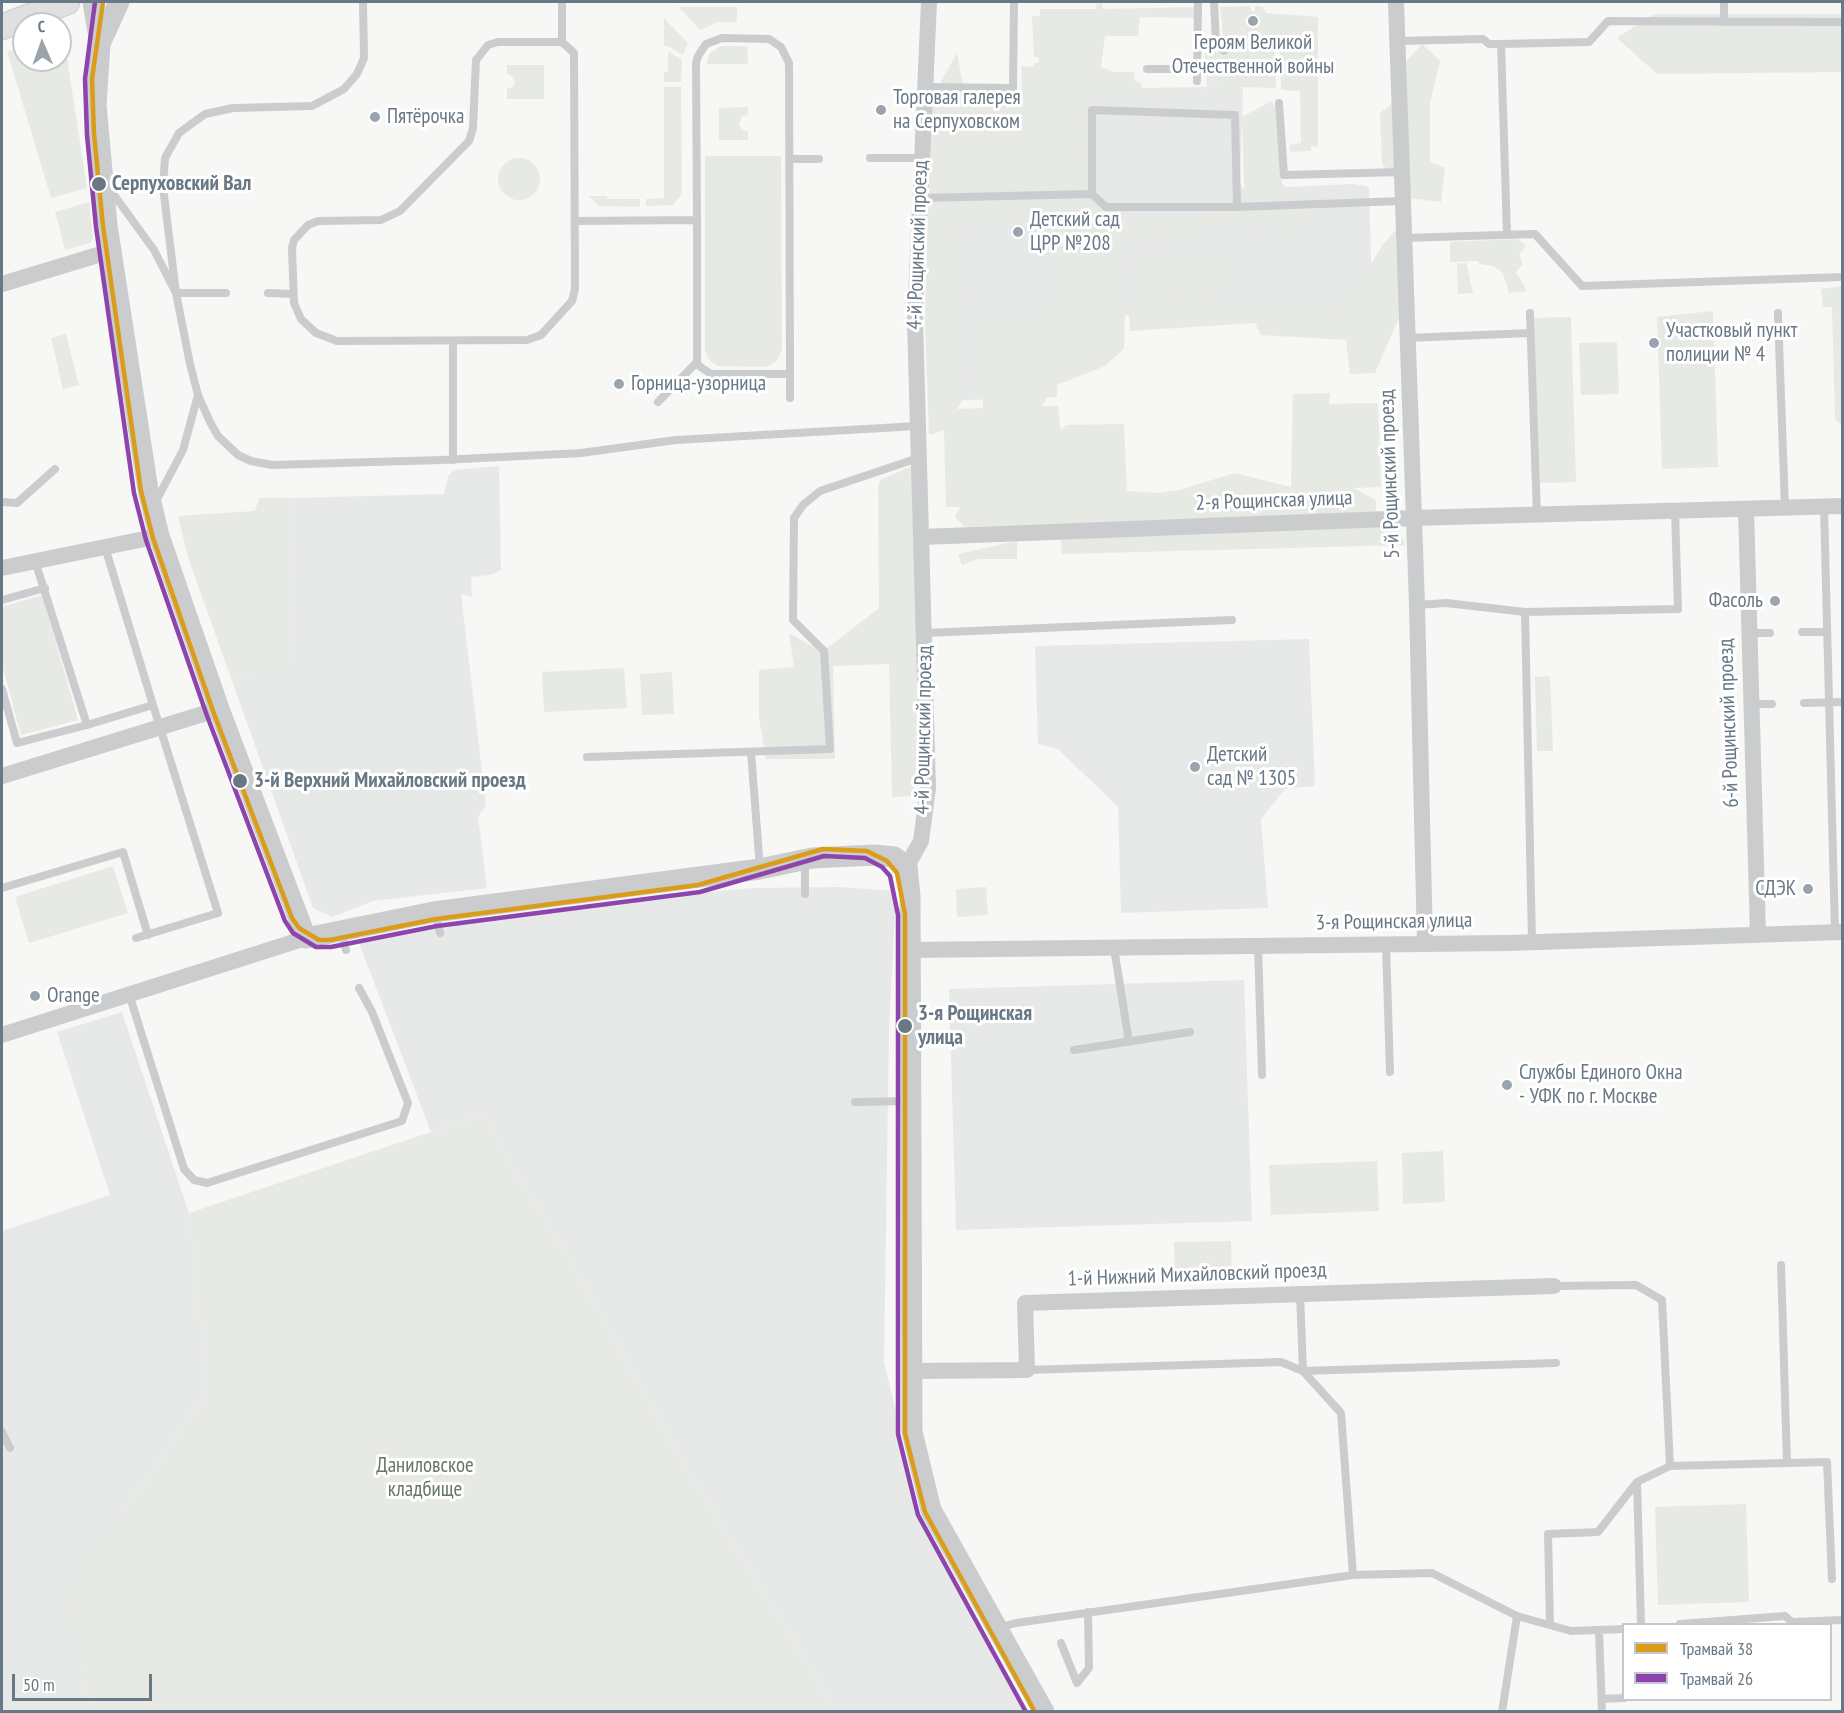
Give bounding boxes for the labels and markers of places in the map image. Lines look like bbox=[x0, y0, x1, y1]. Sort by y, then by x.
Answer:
marker: Героям Великой Отечественной войны bbox=[1246, 14, 1260, 28]
place label: Героям Великой Отечественной войны bbox=[1172, 30, 1334, 80]
place label: Торговая галерея на Серпуховском bbox=[893, 85, 1021, 135]
marker: Торговая галерея на Серпуховском bbox=[874, 103, 888, 117]
place label: Пятёрочка bbox=[387, 104, 464, 130]
marker: Пятёрочка bbox=[368, 110, 382, 124]
place label: Серпуховский Вал bbox=[112, 171, 251, 197]
marker: Серпуховский Вал bbox=[90, 175, 108, 193]
place label: Детский сад ЦРР №208 bbox=[1030, 207, 1120, 257]
marker: Детский сад ЦРР №208 bbox=[1011, 225, 1025, 239]
place label: Участковый пункт полиции № 4 bbox=[1666, 318, 1797, 368]
marker: Участковый пункт полиции № 4 bbox=[1647, 336, 1661, 350]
place label: Горница-узорница bbox=[631, 371, 766, 397]
marker: Горница-узорница bbox=[612, 377, 626, 391]
place label: Фасоль bbox=[1709, 588, 1763, 614]
marker: Фасоль bbox=[1768, 594, 1782, 608]
place label: Детский сад № 1305 bbox=[1207, 742, 1296, 792]
marker: Детский сад № 1305 bbox=[1188, 760, 1202, 774]
place label: 3-й Верхний Михайловский проезд bbox=[254, 768, 526, 794]
marker: 3-й Верхний Михайловский проезд bbox=[231, 772, 249, 790]
place label: СДЭК bbox=[1755, 876, 1796, 902]
marker: СДЭК bbox=[1801, 882, 1815, 896]
place label: Orange bbox=[47, 983, 100, 1009]
marker: Orange bbox=[28, 989, 42, 1003]
place label: 3-я Рощинская улица bbox=[918, 1001, 1032, 1051]
marker: 3-я Рощинская улица bbox=[896, 1017, 914, 1035]
place label: Службы Единого Окна - УФК по г. Москве bbox=[1519, 1060, 1683, 1110]
marker: Службы Единого Окна - УФК по г. Москве bbox=[1500, 1078, 1514, 1092]

